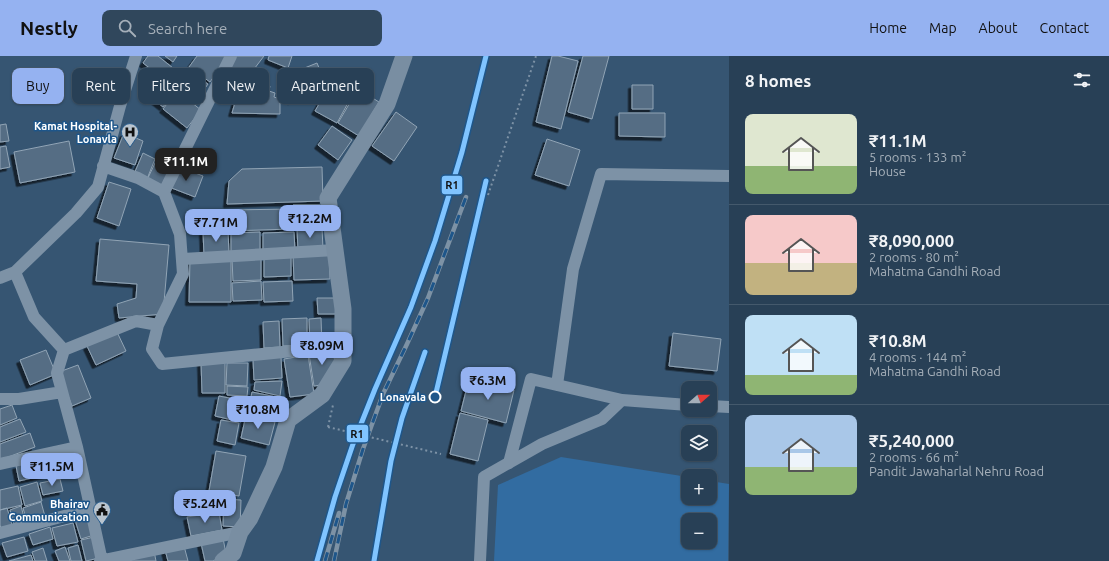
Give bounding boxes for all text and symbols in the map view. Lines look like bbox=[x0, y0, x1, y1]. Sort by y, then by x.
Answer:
search box bbox=[102, 10, 382, 46]
text: Nestly bbox=[20, 17, 78, 39]
icon: search bbox=[116, 17, 138, 39]
text: Search here bbox=[148, 20, 227, 37]
text: Home bbox=[869, 20, 907, 36]
text: Map bbox=[929, 20, 957, 36]
text: About bbox=[979, 20, 1018, 36]
text: Contact bbox=[1040, 20, 1089, 36]
chip: Buy bbox=[12, 68, 64, 104]
chip: Rent bbox=[72, 68, 130, 104]
chip: Filters bbox=[138, 68, 205, 104]
chip: New bbox=[213, 68, 269, 104]
chip: Apartment bbox=[277, 68, 374, 104]
icon: filters bbox=[1071, 69, 1093, 91]
text: 8 homes bbox=[745, 71, 811, 90]
place label: Kamat Hospital- Lonavla bbox=[34, 120, 117, 145]
hospital icon: Kamat Hospital- Lonavla bbox=[120, 122, 140, 147]
icon: home bbox=[777, 130, 825, 178]
text: ₹11.1M bbox=[869, 131, 927, 150]
pin: ₹11.1M bbox=[153, 148, 219, 182]
text: 5 rooms · 133 m² bbox=[869, 150, 966, 164]
text: ₹11.1M bbox=[164, 154, 208, 168]
text: House bbox=[869, 164, 906, 178]
line badge: R1 bbox=[441, 175, 463, 195]
text: R1 bbox=[445, 179, 459, 191]
pin: ₹12.2M bbox=[277, 205, 343, 239]
pin: ₹7.71M bbox=[183, 209, 249, 243]
text: ₹12.2M bbox=[288, 211, 332, 225]
text: ₹7.71M bbox=[194, 215, 238, 229]
icon: home bbox=[777, 231, 825, 279]
text: ₹8,090,000 bbox=[869, 231, 954, 250]
text: 2 rooms · 80 m² bbox=[869, 250, 959, 264]
text: Mahatma Gandhi Road bbox=[869, 264, 1001, 278]
icon: home bbox=[777, 331, 825, 379]
text: ₹10.8M bbox=[869, 331, 927, 350]
pin: ₹8.09M bbox=[289, 332, 355, 366]
text: ₹8.09M bbox=[300, 338, 344, 352]
text: 4 rooms · 144 m² bbox=[869, 350, 966, 364]
text: Mahatma Gandhi Road bbox=[869, 364, 1001, 378]
pin: ₹6.3M bbox=[460, 367, 516, 401]
text: ₹6.3M bbox=[470, 373, 506, 387]
north arrow bbox=[681, 381, 717, 417]
map controls bbox=[681, 381, 717, 549]
marker: Lonavala bbox=[428, 390, 442, 404]
place label: Lonavala bbox=[380, 391, 426, 403]
pin: ₹10.8M bbox=[225, 396, 291, 430]
text: ₹10.8M bbox=[236, 402, 280, 416]
line badge: R1 bbox=[346, 424, 369, 443]
button: layers bbox=[681, 425, 717, 461]
text: R1 bbox=[350, 428, 364, 440]
icon: home bbox=[777, 431, 825, 479]
text: ₹5,240,000 bbox=[869, 431, 954, 450]
text: 2 rooms · 66 m² bbox=[869, 450, 959, 464]
pin: ₹11.5M bbox=[19, 453, 85, 487]
text: ₹11.5M bbox=[30, 459, 74, 473]
text: Pandit Jawaharlal Nehru Road bbox=[869, 464, 1044, 478]
button: + bbox=[681, 469, 717, 505]
pin: ₹5.24M bbox=[172, 490, 238, 524]
text: ₹5.24M bbox=[183, 496, 227, 510]
place label: Bhairav Communication bbox=[9, 498, 89, 523]
public building icon: Bhairav Communication bbox=[92, 500, 112, 525]
button: − bbox=[681, 513, 717, 549]

